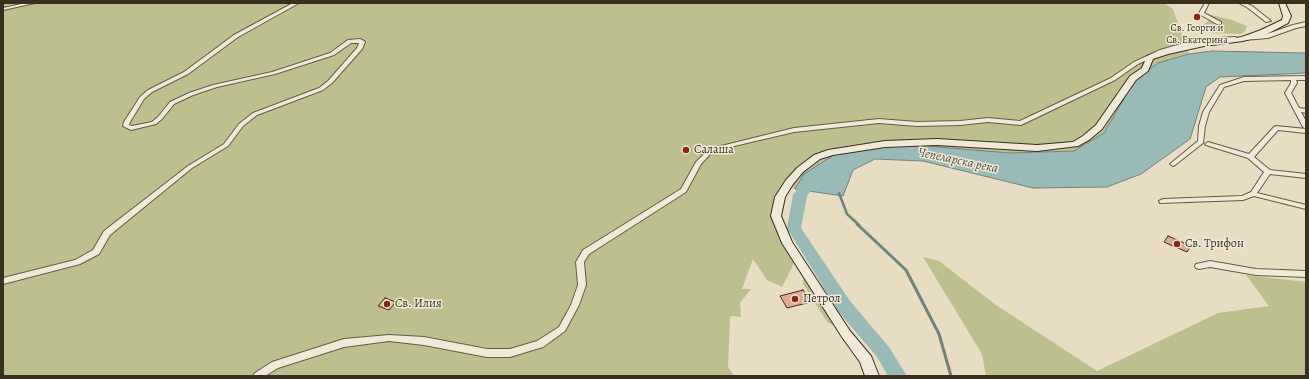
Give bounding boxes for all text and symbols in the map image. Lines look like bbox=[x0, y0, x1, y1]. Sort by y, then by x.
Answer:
marker: Св. Георги и Св. Екатерина bbox=[1192, 12, 1202, 22]
place label: Св. Георги и Св. Екатерина bbox=[1166, 23, 1228, 46]
place label: Салаша bbox=[694, 143, 734, 157]
marker: Салаша bbox=[681, 145, 691, 155]
water label: Чепеларска река bbox=[916, 145, 1000, 177]
place label: Св. Трифон bbox=[1185, 237, 1244, 251]
marker: Св. Трифон bbox=[1172, 239, 1182, 249]
place label: Петрол bbox=[803, 292, 840, 306]
marker: Петрол bbox=[790, 294, 800, 304]
place label: Св. Илия bbox=[395, 297, 442, 311]
marker: Св. Илия bbox=[382, 299, 392, 309]

